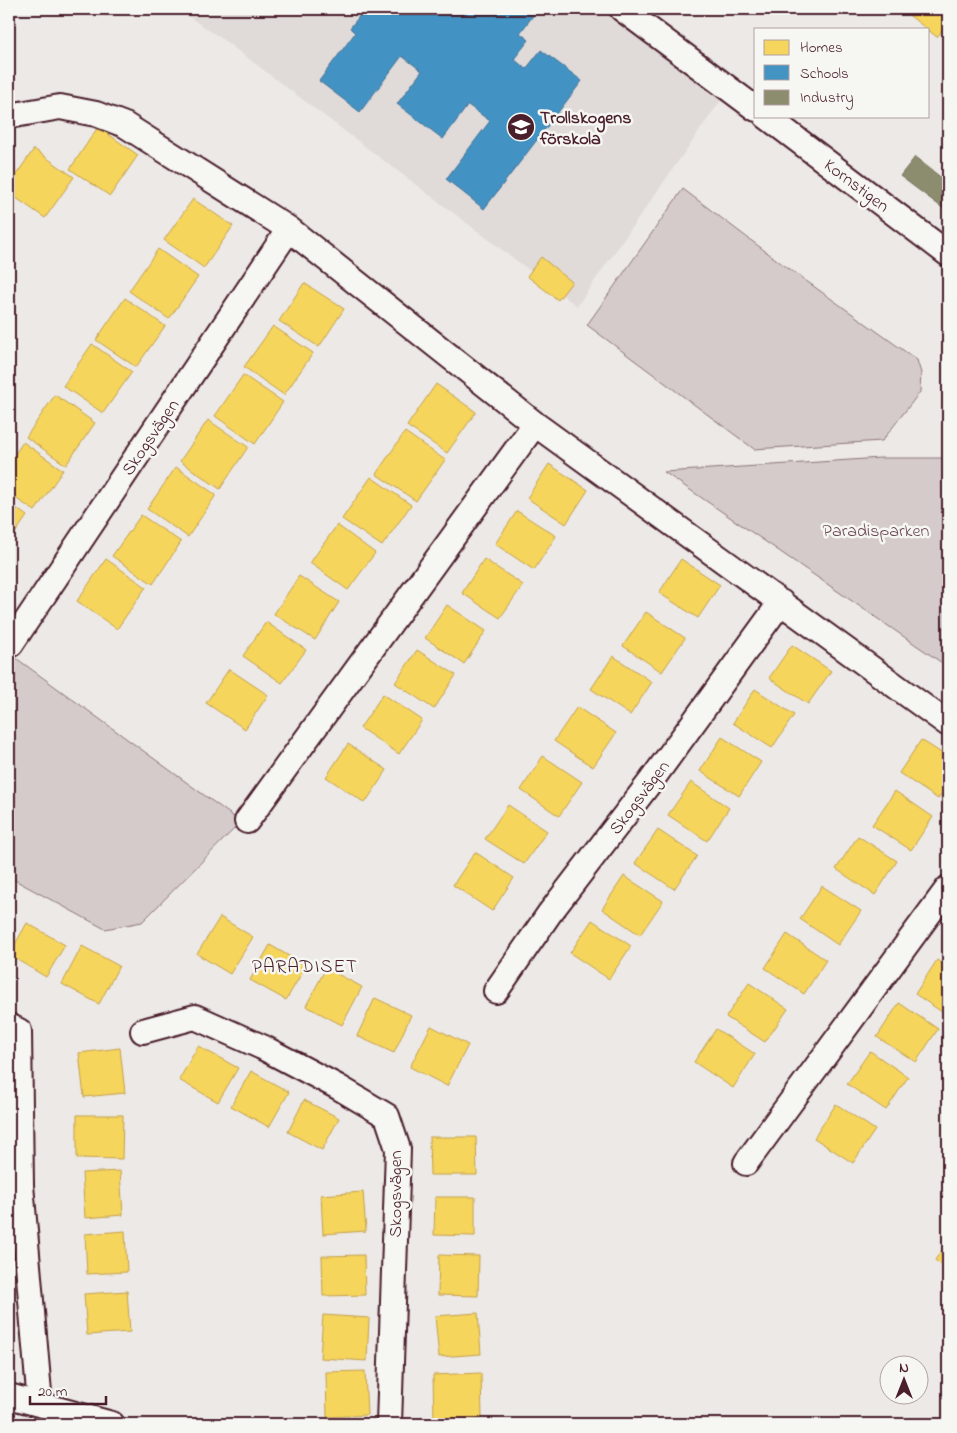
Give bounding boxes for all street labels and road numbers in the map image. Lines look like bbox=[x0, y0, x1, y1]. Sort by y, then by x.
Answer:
street label: Kornstigen bbox=[817, 153, 894, 221]
street label: Skogsvägen bbox=[117, 395, 188, 482]
street label: Skogsvägen bbox=[604, 755, 678, 841]
street label: Skogsvägen bbox=[384, 1150, 411, 1238]

